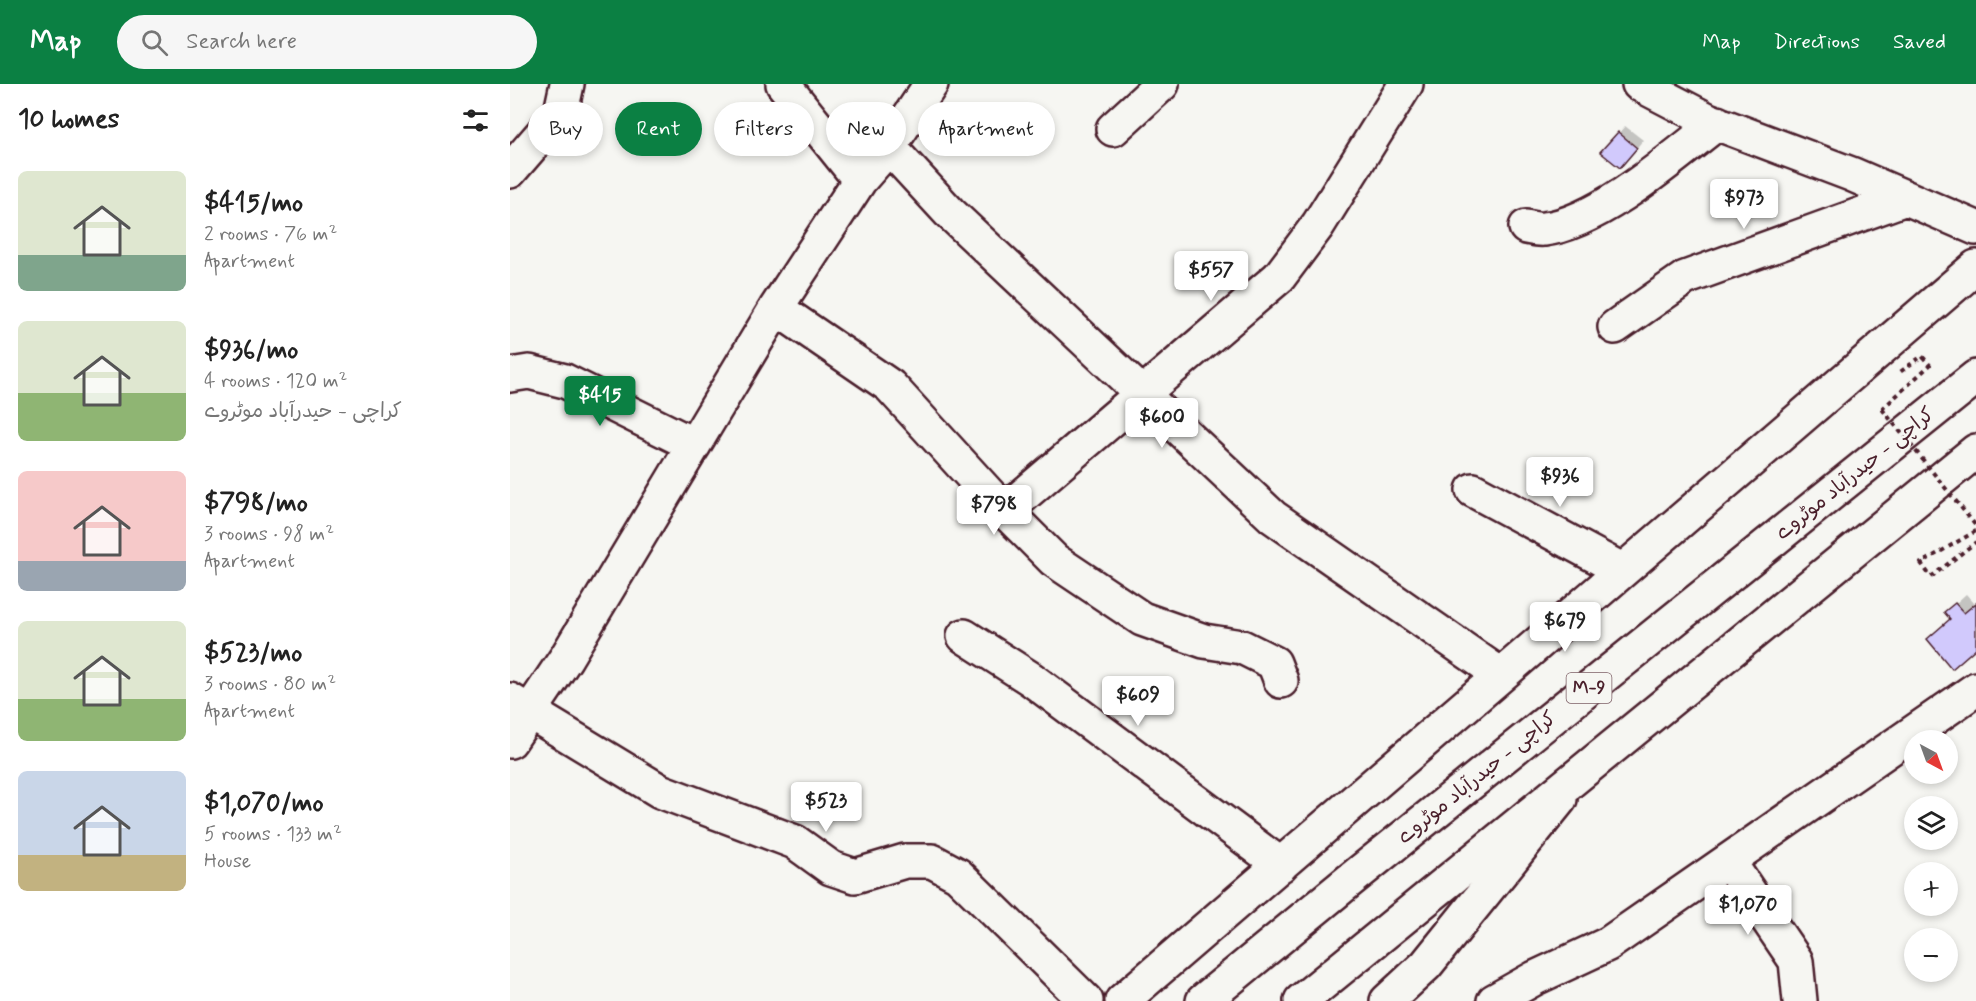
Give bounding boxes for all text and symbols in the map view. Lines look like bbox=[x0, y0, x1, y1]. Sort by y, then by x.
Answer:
search box bbox=[117, 15, 537, 69]
text: Map bbox=[30, 24, 81, 61]
icon: search bbox=[138, 26, 171, 59]
text: Search here bbox=[186, 28, 297, 56]
text: Map bbox=[1702, 28, 1741, 56]
text: Directions bbox=[1774, 28, 1860, 56]
text: Saved bbox=[1893, 28, 1946, 56]
chip: Buy bbox=[528, 102, 603, 156]
chip: Rent bbox=[615, 102, 702, 156]
chip: Filters bbox=[714, 102, 814, 156]
chip: New bbox=[826, 102, 906, 156]
chip: Apartment bbox=[918, 102, 1055, 156]
text: 10 homes bbox=[18, 103, 119, 137]
icon: filters bbox=[459, 104, 492, 137]
pin: $973 bbox=[1708, 179, 1780, 230]
text: $973 bbox=[1724, 185, 1764, 212]
text: $415/mo bbox=[204, 187, 303, 221]
icon: home bbox=[66, 195, 138, 267]
text: 2 rooms · 76 m² bbox=[204, 221, 337, 248]
text: Apartment bbox=[204, 248, 295, 275]
pin: $557 bbox=[1175, 251, 1247, 302]
text: $557 bbox=[1188, 257, 1234, 284]
text: $936/mo bbox=[204, 334, 298, 368]
icon: home bbox=[66, 345, 138, 417]
text: 4 rooms · 120 m² bbox=[204, 368, 347, 395]
pin: $415 bbox=[564, 376, 636, 427]
text: $415 bbox=[578, 382, 622, 409]
text: کراچی - حیدرآباد موٹروے bbox=[204, 398, 402, 425]
pin: $600 bbox=[1126, 398, 1198, 449]
street label: کراچی - حیدرآباد موٹروے bbox=[1770, 401, 1940, 547]
text: $600 bbox=[1139, 404, 1185, 431]
pin: $936 bbox=[1524, 457, 1596, 508]
text: $936 bbox=[1540, 463, 1580, 490]
pin: $798 bbox=[958, 485, 1030, 536]
text: $798/mo bbox=[204, 487, 308, 521]
text: $798 bbox=[971, 491, 1017, 518]
icon: home bbox=[66, 495, 138, 567]
text: 3 rooms · 98 m² bbox=[204, 521, 334, 548]
text: Apartment bbox=[204, 548, 295, 575]
pin: $679 bbox=[1529, 602, 1601, 653]
text: $679 bbox=[1544, 608, 1586, 635]
text: $523/mo bbox=[204, 637, 302, 671]
icon: home bbox=[66, 645, 138, 717]
text: 3 rooms · 80 m² bbox=[204, 671, 336, 698]
road number: M-9 bbox=[1566, 673, 1612, 703]
pin: $609 bbox=[1102, 676, 1174, 727]
text: $609 bbox=[1116, 682, 1160, 709]
text: Apartment bbox=[204, 698, 295, 725]
street label: کراچی - حیدرآباد موٹروے bbox=[1392, 705, 1562, 851]
north arrow bbox=[1904, 730, 1958, 784]
map controls bbox=[1904, 730, 1958, 982]
pin: $523 bbox=[790, 782, 862, 833]
text: $1,070/mo bbox=[204, 787, 324, 821]
text: $523 bbox=[805, 788, 847, 815]
icon: home bbox=[66, 795, 138, 867]
button: layers bbox=[1904, 796, 1958, 850]
text: 5 rooms · 133 m² bbox=[204, 821, 342, 848]
text: House bbox=[204, 848, 251, 875]
button: + bbox=[1904, 862, 1958, 916]
pin: $1,070 bbox=[1699, 885, 1797, 936]
text: $1,070 bbox=[1719, 891, 1777, 918]
button: − bbox=[1904, 928, 1958, 982]

